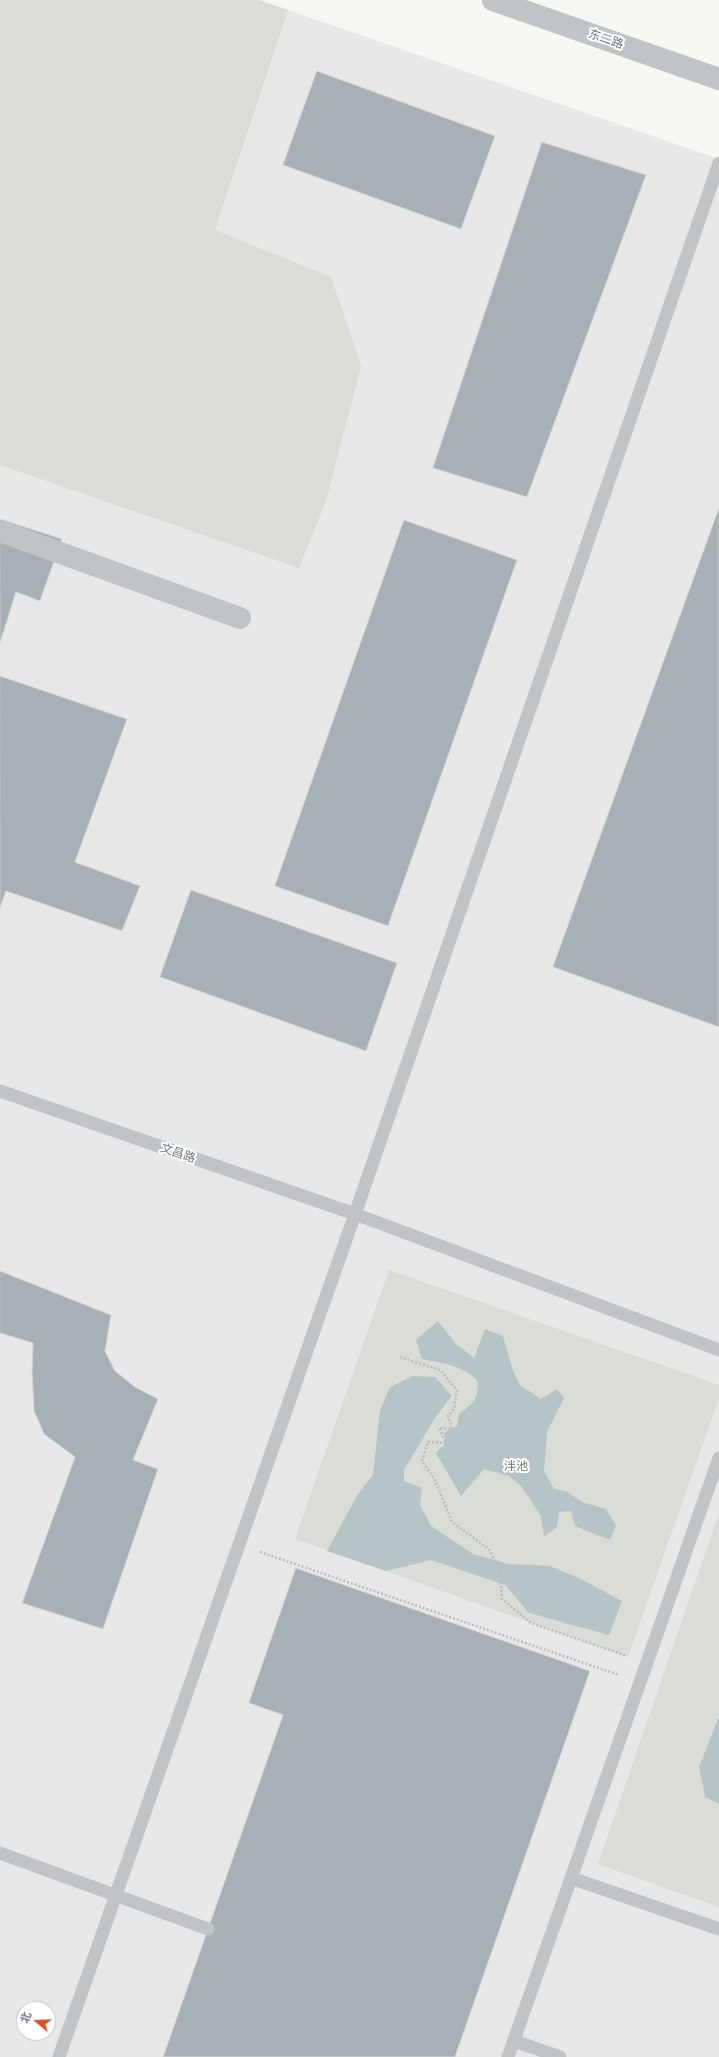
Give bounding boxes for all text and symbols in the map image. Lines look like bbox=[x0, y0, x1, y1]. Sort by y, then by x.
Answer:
street label: 东二路 bbox=[587, 26, 625, 52]
street label: 文昌路 bbox=[159, 1140, 197, 1166]
park label: 泮池 bbox=[504, 1459, 528, 1473]
north arrow bbox=[16, 2001, 56, 2041]
text: 北 bbox=[17, 2010, 33, 2025]

